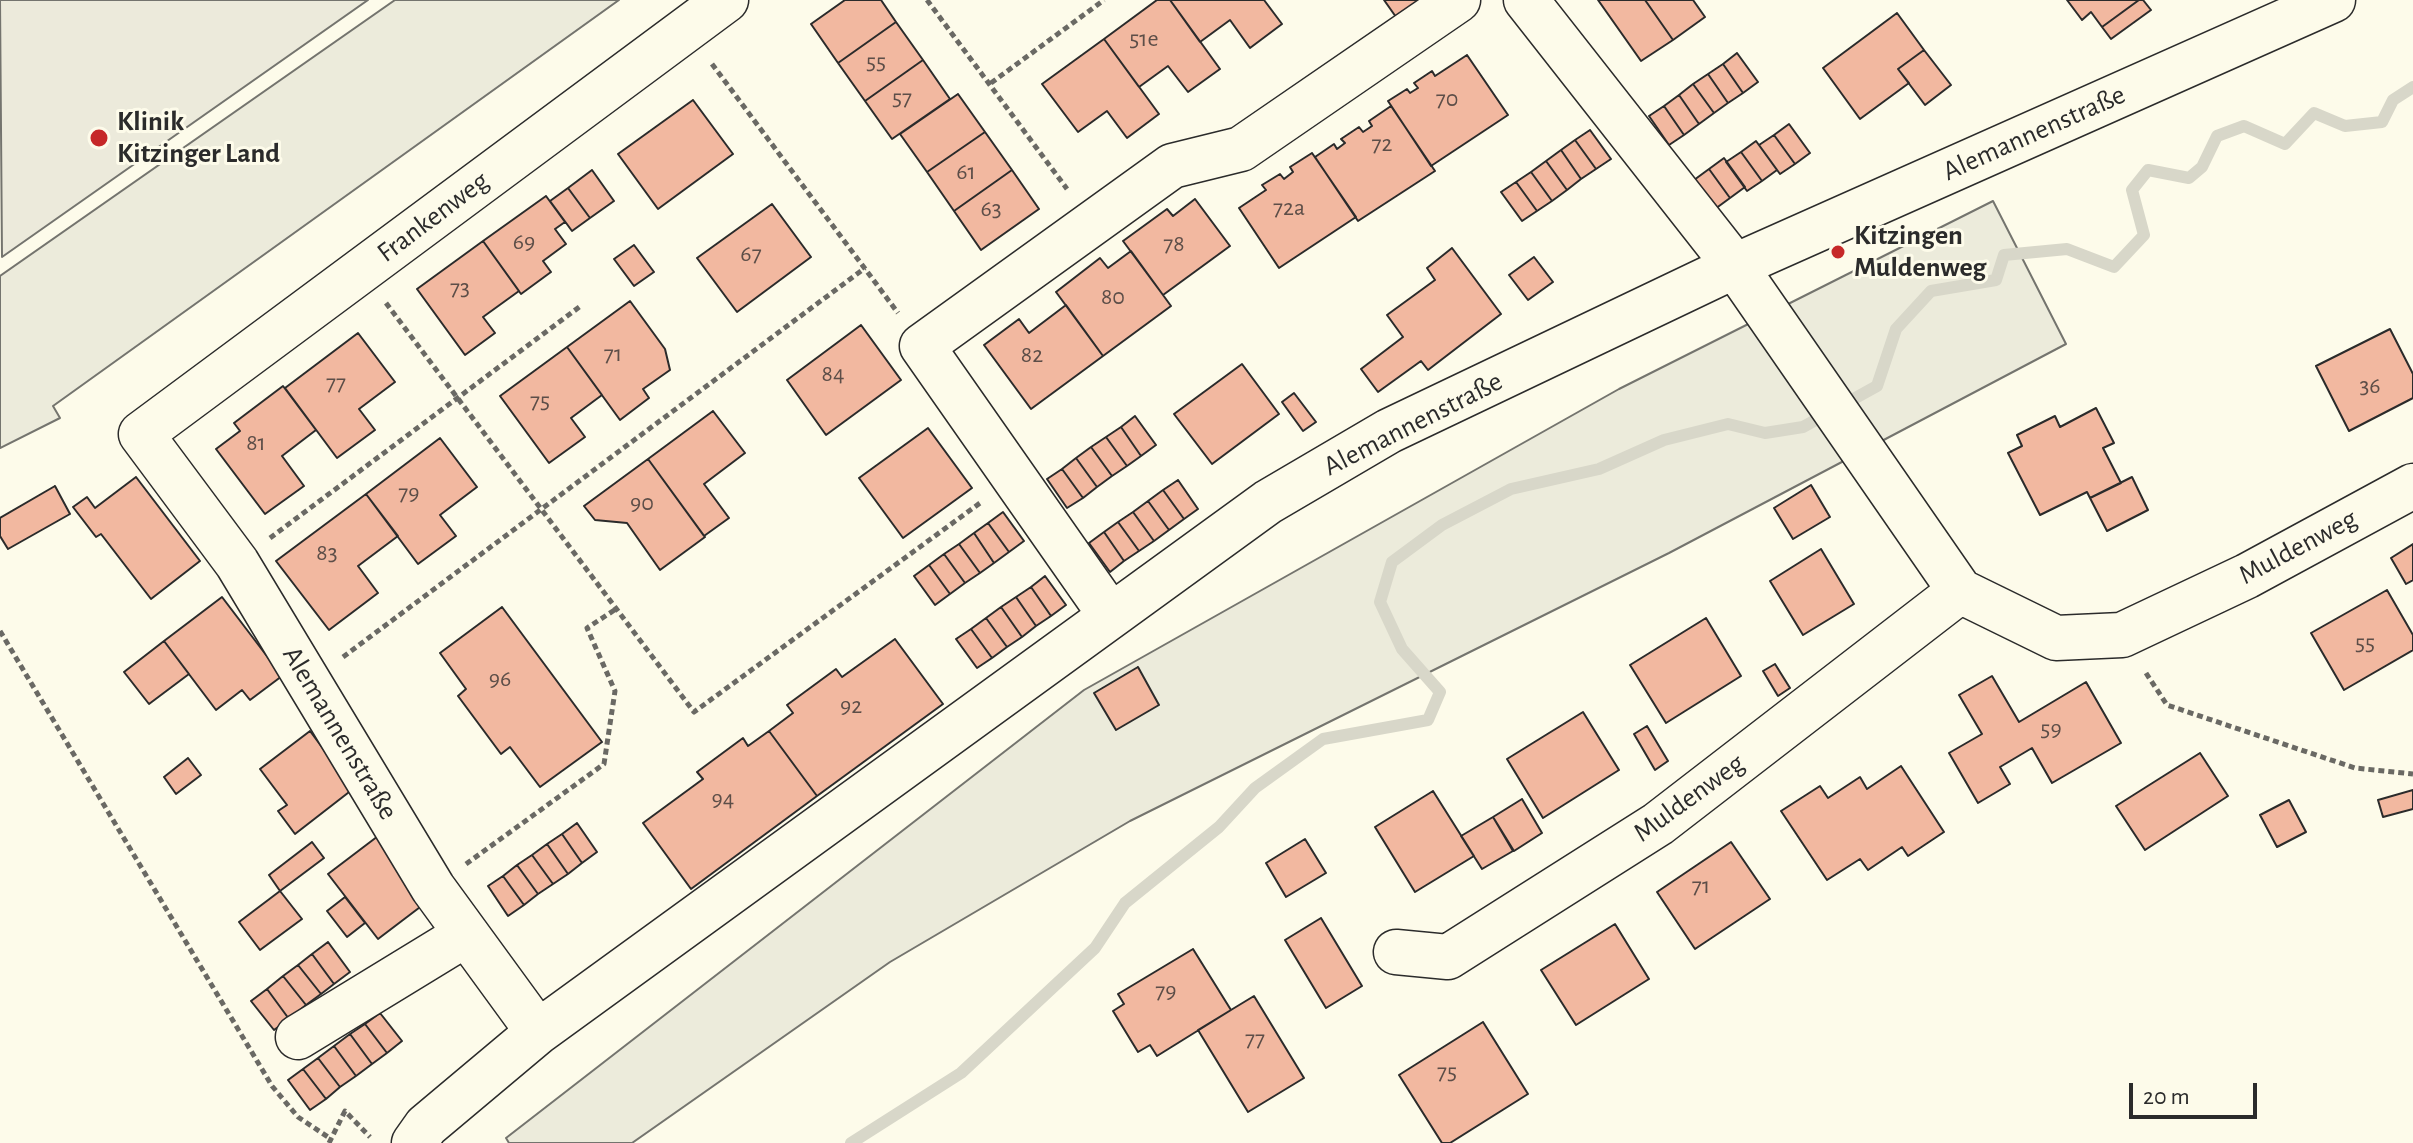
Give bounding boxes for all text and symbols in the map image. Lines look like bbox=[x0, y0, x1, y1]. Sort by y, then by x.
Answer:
house number: 51e bbox=[1129, 25, 1159, 53]
house number: 55 bbox=[866, 48, 886, 76]
street label: Alemannenstraße bbox=[1937, 78, 2131, 188]
house number: 57 bbox=[892, 84, 912, 112]
house number: 70 bbox=[1436, 85, 1458, 113]
place label: Klinik Kitzinger Land bbox=[117, 105, 280, 171]
marker: Klinik Kitzinger Land bbox=[88, 127, 110, 149]
house number: 72 bbox=[1372, 130, 1392, 158]
house number: 61 bbox=[956, 158, 976, 186]
street label: Frankenweg bbox=[371, 164, 495, 270]
house number: 72a bbox=[1273, 194, 1305, 222]
house number: 63 bbox=[980, 195, 1002, 223]
place label: Kitzingen Muldenweg bbox=[1854, 219, 1986, 285]
house number: 69 bbox=[513, 228, 535, 256]
house number: 78 bbox=[1163, 230, 1185, 258]
house number: 67 bbox=[740, 240, 762, 268]
marker: Kitzingen Muldenweg bbox=[1829, 243, 1847, 261]
house number: 73 bbox=[450, 274, 470, 302]
house number: 80 bbox=[1101, 283, 1125, 311]
house number: 71 bbox=[604, 340, 622, 368]
house number: 82 bbox=[1021, 341, 1043, 369]
house number: 84 bbox=[822, 360, 844, 388]
street label: Alemannenstraße bbox=[1318, 364, 1508, 484]
house number: 77 bbox=[326, 369, 346, 397]
house number: 36 bbox=[2359, 372, 2381, 400]
house number: 75 bbox=[530, 387, 550, 415]
house number: 81 bbox=[246, 429, 266, 457]
house number: 79 bbox=[398, 479, 420, 507]
house number: 90 bbox=[630, 489, 654, 517]
street label: Muldenweg bbox=[2233, 502, 2363, 592]
house number: 83 bbox=[316, 539, 338, 567]
house number: 55 bbox=[2355, 629, 2375, 657]
street label: Alemannenstraße bbox=[275, 640, 405, 826]
house number: 96 bbox=[489, 665, 511, 693]
house number: 92 bbox=[840, 692, 862, 720]
house number: 59 bbox=[2040, 715, 2062, 743]
street label: Muldenweg bbox=[1627, 747, 1751, 849]
house number: 94 bbox=[712, 785, 734, 813]
house number: 71 bbox=[1692, 872, 1710, 900]
house number: 79 bbox=[1155, 977, 1177, 1005]
house number: 77 bbox=[1245, 1025, 1265, 1053]
house number: 75 bbox=[1437, 1058, 1457, 1086]
scale bar bbox=[2133, 1067, 2261, 1117]
text: 20 m bbox=[2143, 1085, 2190, 1109]

